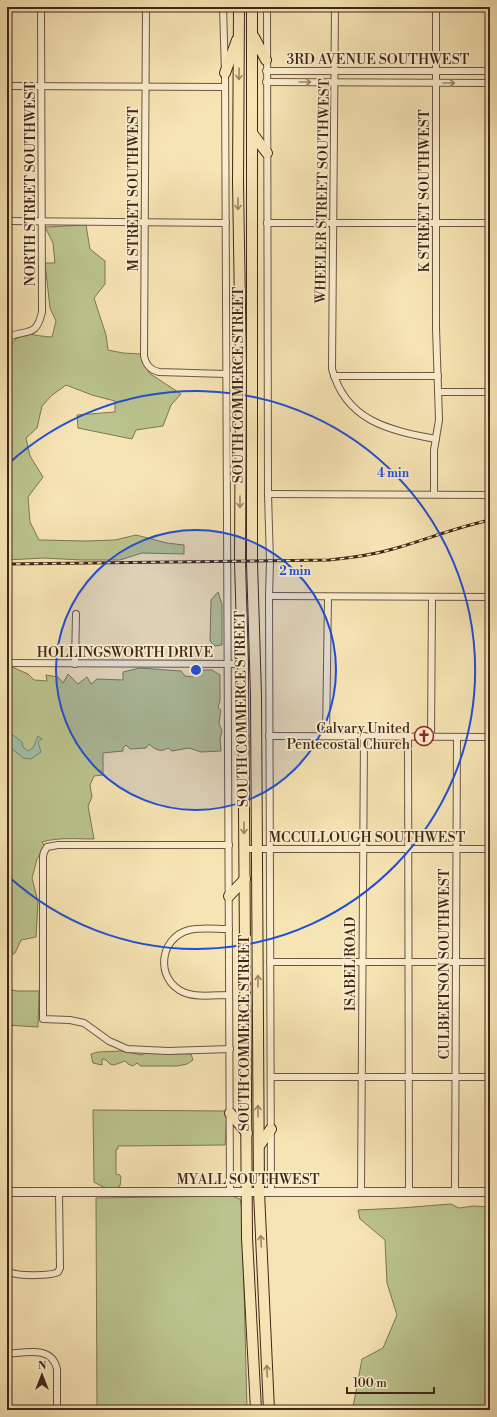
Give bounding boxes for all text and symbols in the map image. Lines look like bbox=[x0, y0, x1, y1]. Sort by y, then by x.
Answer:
street label: 3RD AVENUE SOUTHWEST bbox=[287, 51, 470, 69]
one-way arrow bbox=[235, 67, 243, 80]
one-way arrow bbox=[298, 78, 311, 86]
street label: WHEELER STREET SOUTHWEST bbox=[312, 78, 334, 305]
one-way arrow bbox=[442, 79, 455, 87]
street label: NORTH STREET SOUTHWEST bbox=[22, 82, 40, 286]
street label: M STREET SOUTHWEST bbox=[125, 106, 143, 272]
street label: K STREET SOUTHWEST bbox=[416, 109, 434, 273]
one-way arrow bbox=[234, 197, 242, 210]
street label: SOUTH COMMERCE STREET bbox=[230, 287, 248, 483]
text: 4 min bbox=[377, 466, 410, 481]
one-way arrow bbox=[236, 495, 244, 508]
text: 2 min bbox=[279, 564, 311, 579]
street label: SOUTH COMMERCE STREET bbox=[231, 611, 253, 807]
street label: HOLLINGSWORTH DRIVE bbox=[37, 644, 213, 662]
centre of rings bbox=[189, 663, 203, 677]
place label: Calvary United Pentecostal Church bbox=[286, 720, 411, 754]
church icon: Calvary United Pentecostal Church bbox=[413, 725, 435, 747]
one-way arrow bbox=[240, 821, 248, 834]
street label: MCCULLOUGH SOUTHWEST bbox=[269, 829, 465, 847]
street label: CULBERTSON SOUTHWEST bbox=[436, 868, 454, 1059]
street label: ISABEL ROAD bbox=[342, 917, 360, 1011]
street label: SOUTH COMMERCE STREET bbox=[236, 935, 254, 1131]
one-way arrow bbox=[254, 975, 262, 988]
one-way arrow bbox=[254, 1105, 262, 1118]
street label: MYALL SOUTHWEST bbox=[176, 1171, 320, 1189]
one-way arrow bbox=[257, 1235, 264, 1248]
north arrow bbox=[22, 1355, 62, 1395]
text: N bbox=[38, 1359, 47, 1373]
one-way arrow bbox=[264, 1365, 271, 1378]
scale bar bbox=[347, 1369, 434, 1395]
text: 100 m bbox=[353, 1376, 387, 1391]

